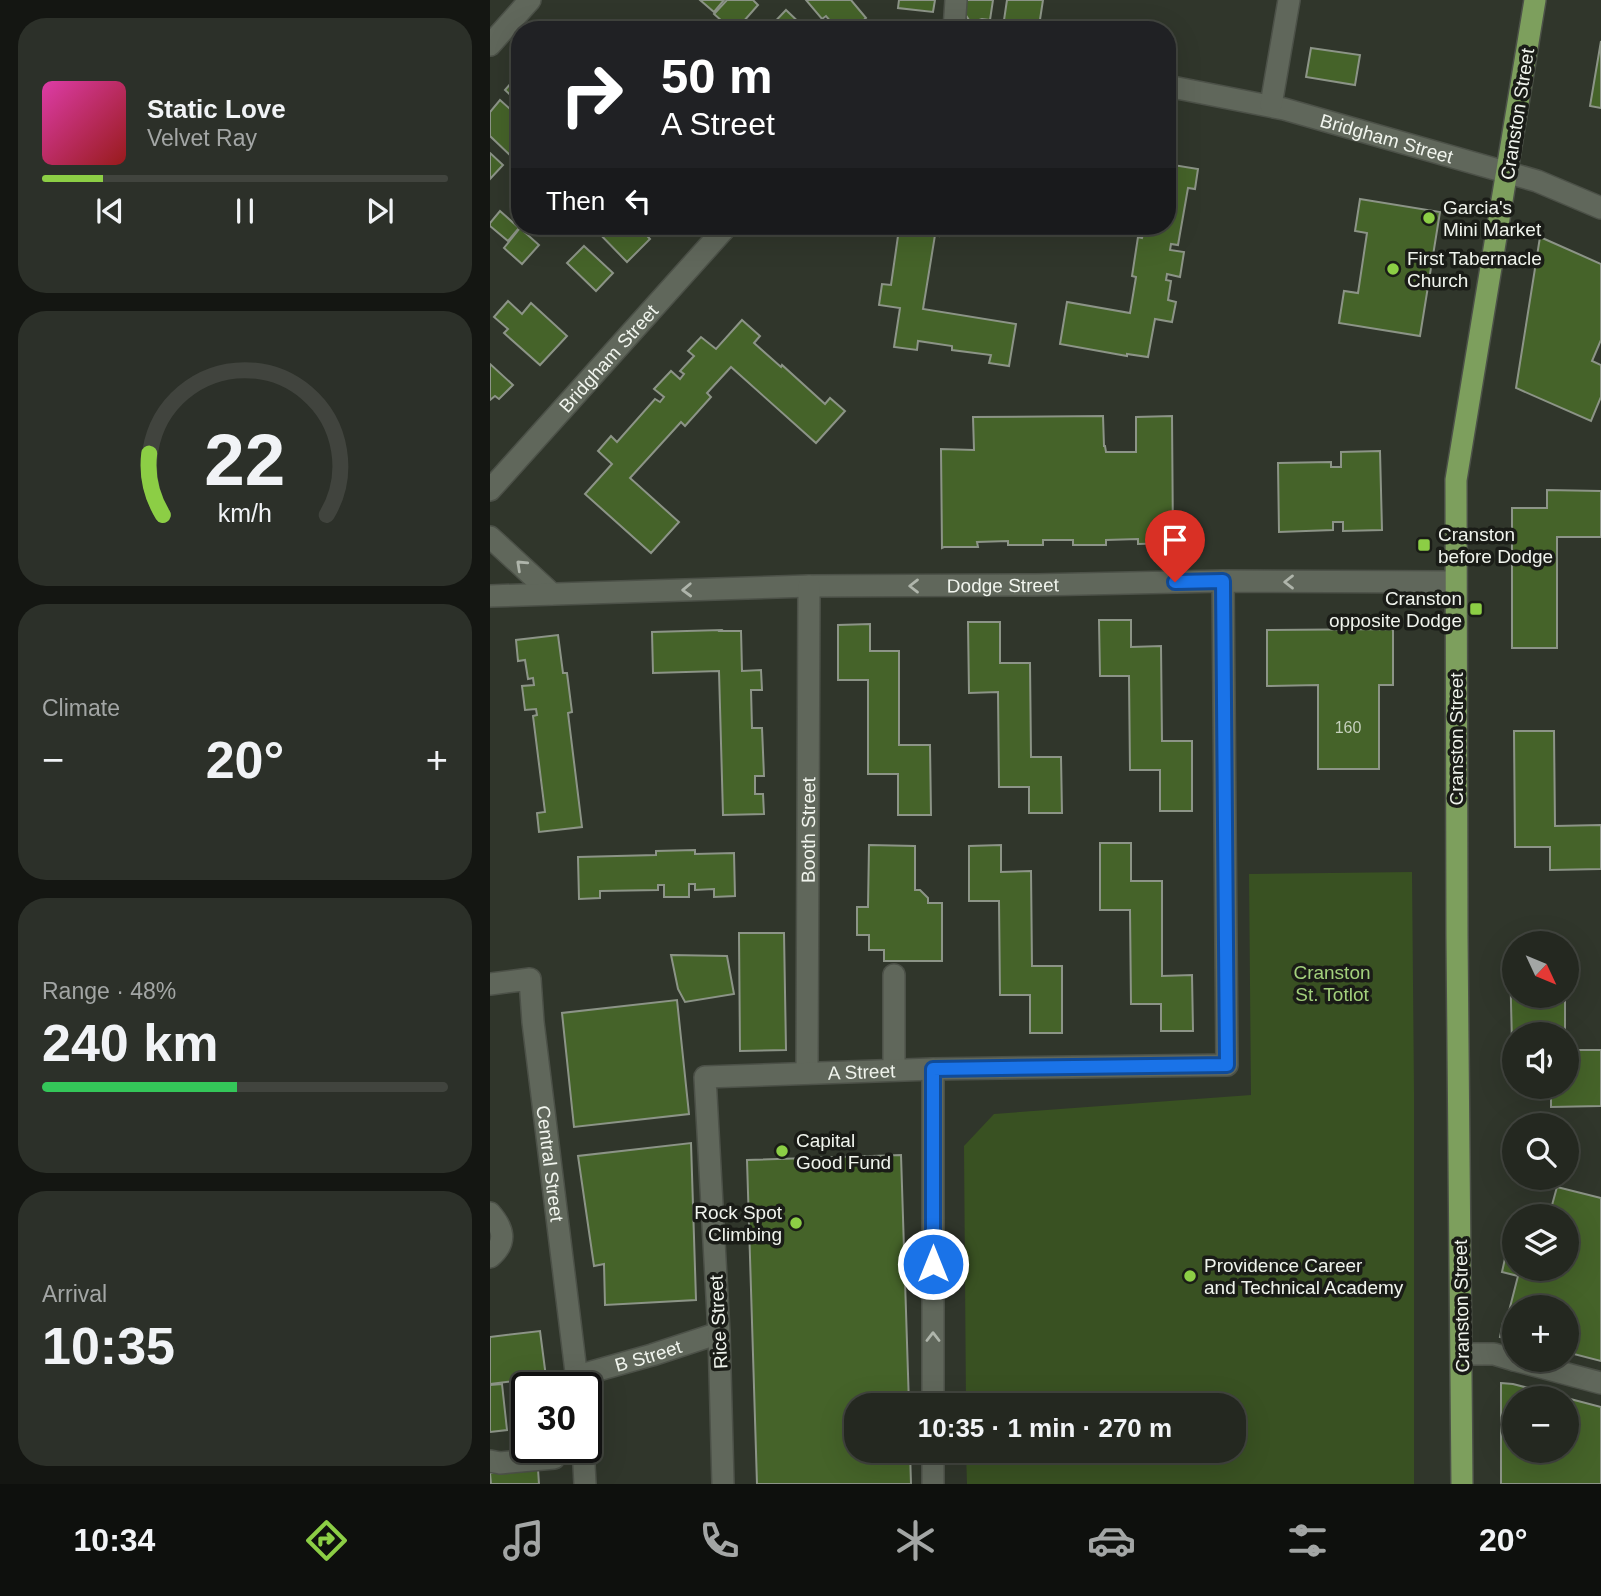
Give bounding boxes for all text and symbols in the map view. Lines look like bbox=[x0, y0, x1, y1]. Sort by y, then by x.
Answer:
street label: Cranston Street bbox=[1497, 46, 1538, 181]
icon: right bbox=[546, 49, 637, 140]
text: 50 m bbox=[661, 49, 773, 103]
text: Static Love bbox=[147, 94, 286, 124]
text: A Street bbox=[661, 106, 775, 142]
street label: Bridgham Street bbox=[1318, 110, 1456, 168]
text: Velvet Ray bbox=[147, 125, 257, 151]
icon: left bbox=[619, 182, 657, 220]
text: Then bbox=[546, 186, 605, 216]
icon: previous bbox=[91, 192, 129, 230]
icon: pause bbox=[226, 192, 264, 230]
icon: next bbox=[361, 192, 399, 230]
place label: Garcia's Mini Market bbox=[1443, 197, 1542, 240]
marker: Garcia's Mini Market bbox=[1421, 210, 1437, 226]
place label: First Tabernacle Church bbox=[1407, 248, 1542, 291]
marker: First Tabernacle Church bbox=[1385, 261, 1401, 277]
street label: Bridgham Street bbox=[555, 300, 663, 417]
text: 22 bbox=[205, 419, 285, 500]
text: km/h bbox=[218, 499, 272, 527]
pin bbox=[1145, 510, 1205, 582]
icon: arrive bbox=[1156, 521, 1194, 559]
place label: Cranston before Dodge bbox=[1438, 524, 1553, 567]
marker: Cranston before Dodge bbox=[1416, 537, 1432, 553]
one-way arrow bbox=[516, 561, 529, 574]
street label: Dodge Street bbox=[947, 574, 1060, 596]
one-way arrow bbox=[1283, 574, 1294, 590]
one-way arrow bbox=[909, 578, 919, 594]
one-way arrow bbox=[681, 582, 692, 598]
place label: Cranston opposite Dodge bbox=[1329, 588, 1462, 631]
marker: Cranston opposite Dodge bbox=[1468, 601, 1484, 617]
street label: Cranston Street bbox=[1446, 672, 1467, 806]
text: Climate bbox=[42, 695, 120, 721]
house number: 160 bbox=[1335, 719, 1361, 736]
text: 20° bbox=[206, 731, 284, 789]
text: − bbox=[42, 739, 64, 781]
text: + bbox=[426, 739, 448, 781]
street label: Booth Street bbox=[798, 776, 819, 883]
north arrow bbox=[1502, 931, 1578, 1008]
map controls bbox=[1502, 931, 1579, 1463]
park label: Cranston St. Totlot bbox=[1293, 962, 1371, 1005]
text: Range · 48% bbox=[42, 978, 176, 1004]
text: 240 km bbox=[42, 1014, 218, 1072]
button: sound bbox=[1502, 1022, 1579, 1099]
street label: A Street bbox=[827, 1060, 896, 1084]
street label: Central Street bbox=[532, 1104, 568, 1224]
button: search bbox=[1502, 1113, 1579, 1190]
place label: Capital Good Fund bbox=[796, 1130, 891, 1173]
marker: Capital Good Fund bbox=[774, 1143, 790, 1159]
place label: Rock Spot Climbing bbox=[694, 1202, 783, 1245]
button: layers bbox=[1502, 1204, 1579, 1281]
marker: Rock Spot Climbing bbox=[788, 1215, 804, 1231]
position arrow bbox=[896, 1227, 970, 1301]
street label: Cranston Street bbox=[1450, 1239, 1473, 1373]
place label: Providence Career and Technical Academy bbox=[1204, 1255, 1404, 1298]
marker: Providence Career and Technical Academy bbox=[1182, 1268, 1198, 1284]
street label: Rice Street bbox=[706, 1274, 731, 1369]
text: Arrival bbox=[42, 1281, 107, 1307]
button: + bbox=[1502, 1295, 1579, 1372]
text: 10:35 bbox=[42, 1317, 175, 1375]
one-way arrow bbox=[925, 1331, 941, 1342]
street label: B Street bbox=[612, 1336, 685, 1376]
speed limit sign: 30 bbox=[511, 1372, 602, 1463]
button: − bbox=[1502, 1386, 1579, 1463]
text: 10:35 · 1 min · 270 m bbox=[918, 1413, 1172, 1443]
icon: directions bbox=[302, 1516, 351, 1565]
icon: music bbox=[499, 1516, 548, 1565]
icon: phone bbox=[695, 1516, 744, 1565]
icon: climate bbox=[891, 1516, 940, 1565]
icon: car bbox=[1087, 1516, 1136, 1565]
icon: filters bbox=[1283, 1516, 1332, 1565]
text: 10:34 bbox=[74, 1522, 155, 1558]
text: 20° bbox=[1479, 1522, 1527, 1558]

